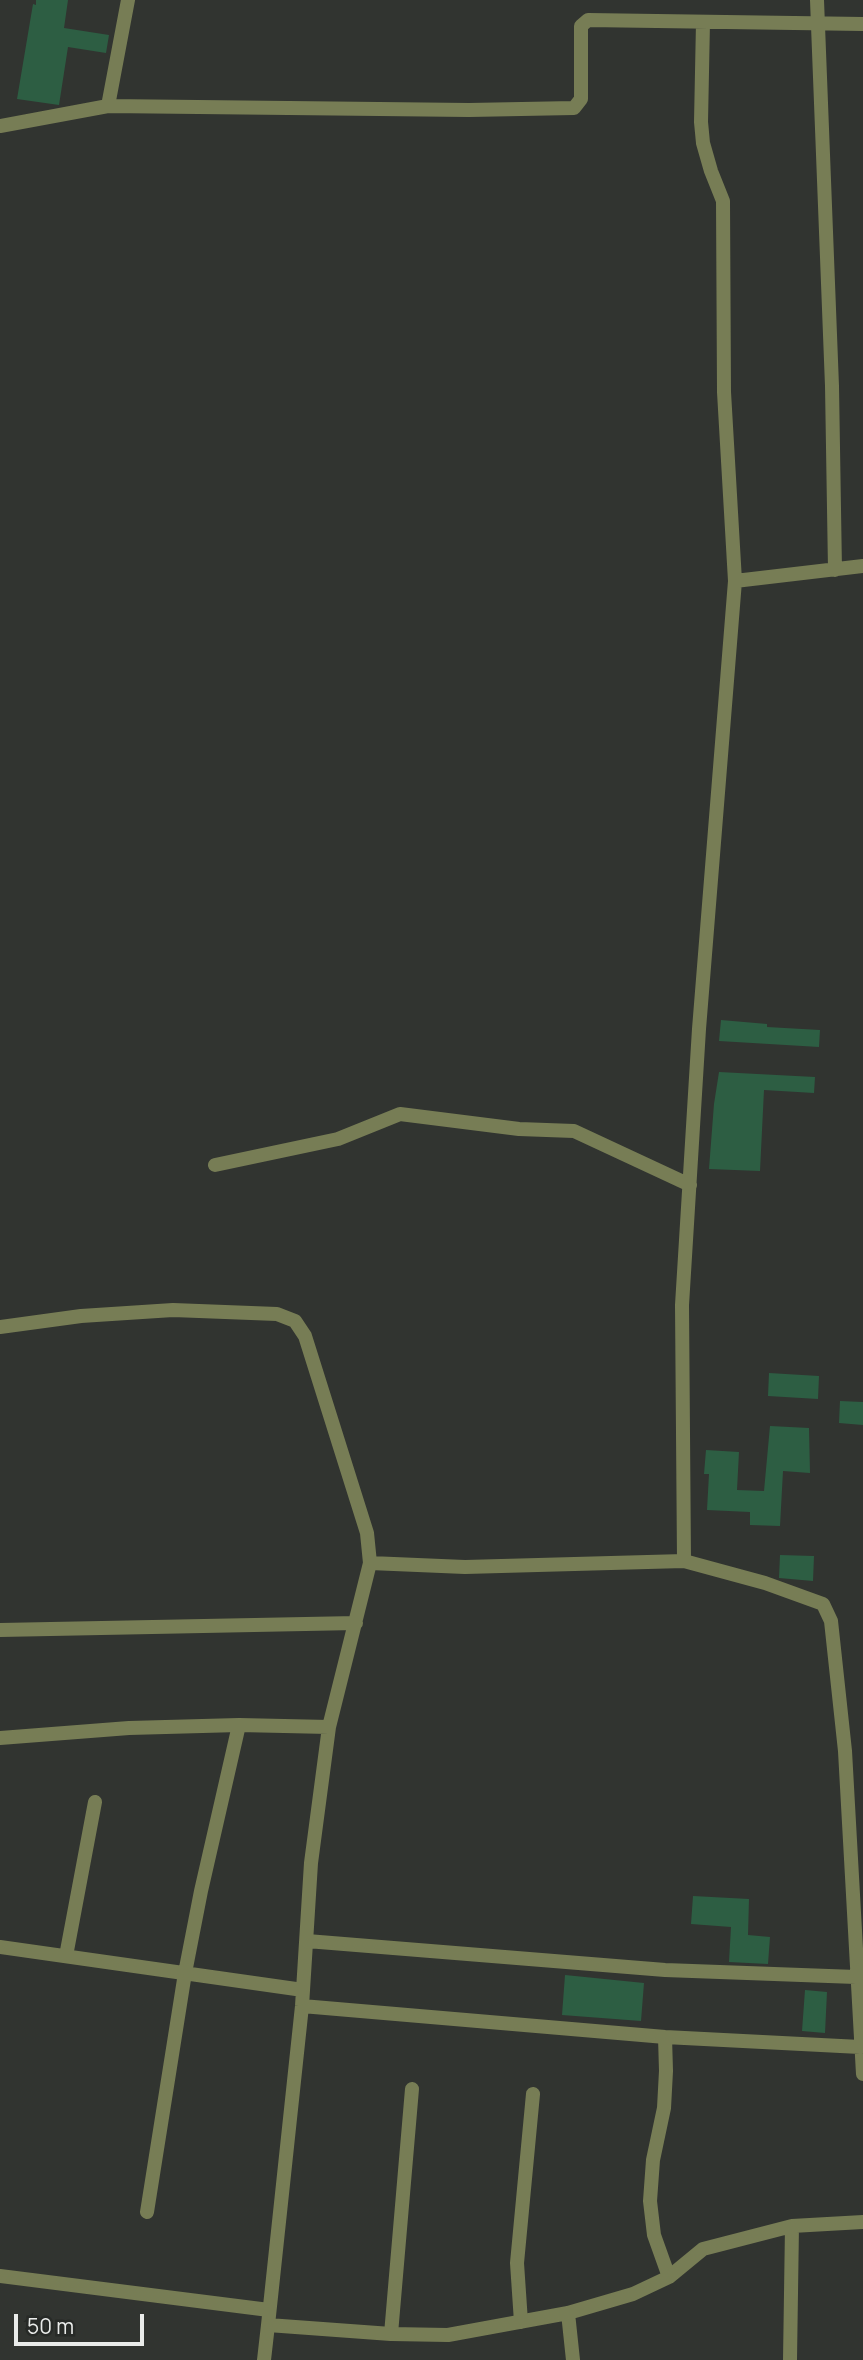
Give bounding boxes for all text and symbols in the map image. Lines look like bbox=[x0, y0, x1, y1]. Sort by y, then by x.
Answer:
scale bar bbox=[18, 2300, 147, 2344]
text: 50 m bbox=[27, 2312, 74, 2340]

